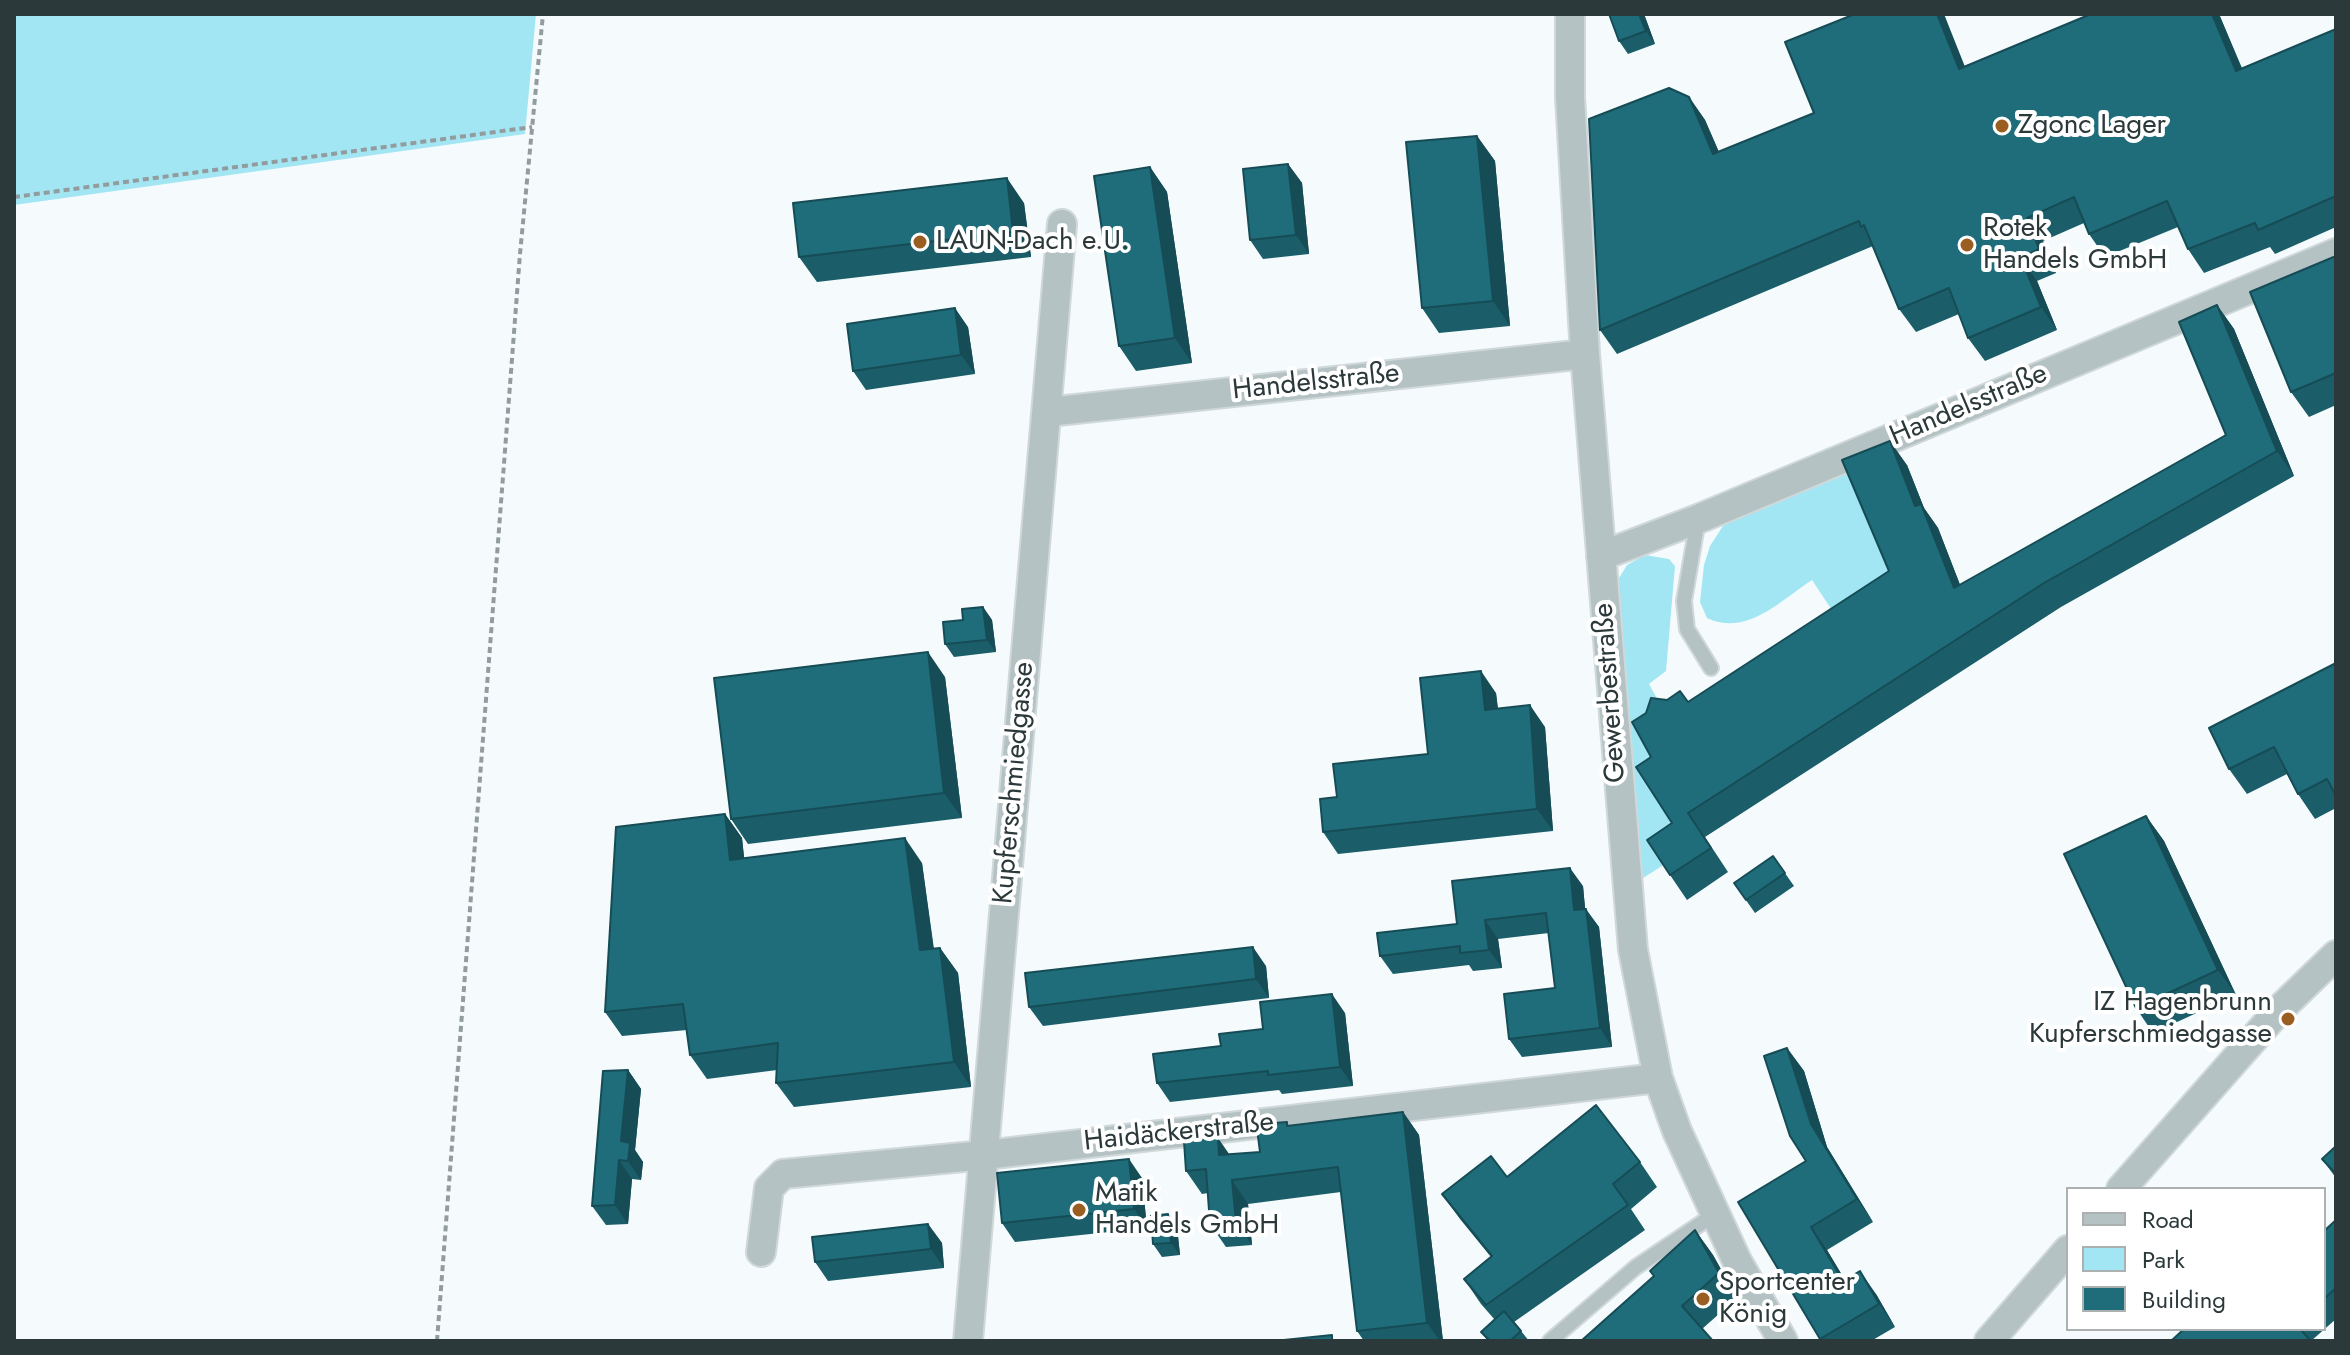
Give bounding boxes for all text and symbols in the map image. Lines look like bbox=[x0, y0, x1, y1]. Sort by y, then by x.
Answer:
place label: Zgonc Lager bbox=[2018, 109, 2166, 143]
marker: Zgonc Lager bbox=[1993, 117, 2011, 135]
place label: Rotek Handels GmbH bbox=[1983, 212, 2167, 278]
place label: LAUN-Dach e.U. bbox=[936, 225, 1129, 259]
marker: LAUN-Dach e.U. bbox=[911, 233, 929, 251]
marker: Rotek Handels GmbH bbox=[1958, 236, 1976, 254]
street label: Handelsstraße bbox=[1231, 358, 1401, 408]
street label: Handelsstraße bbox=[1885, 358, 2053, 454]
street label: Gewerbestraße bbox=[1588, 602, 1634, 784]
street label: Kupferschmiedgasse bbox=[988, 661, 1042, 905]
place label: IZ Hagenbrunn Kupferschmiedgasse bbox=[2029, 986, 2272, 1052]
marker: IZ Hagenbrunn Kupferschmiedgasse bbox=[2279, 1010, 2297, 1028]
street label: Haidäckerstraße bbox=[1082, 1106, 1276, 1160]
place label: Matik Handels GmbH bbox=[1095, 1177, 1279, 1243]
legend bbox=[2066, 1187, 2326, 1331]
marker: Matik Handels GmbH bbox=[1070, 1201, 1088, 1219]
text: Road bbox=[2142, 1202, 2194, 1237]
text: Park bbox=[2142, 1242, 2185, 1277]
place label: Sportcenter König bbox=[1719, 1266, 1855, 1332]
text: Building bbox=[2142, 1282, 2226, 1317]
marker: Sportcenter König bbox=[1694, 1290, 1712, 1308]

